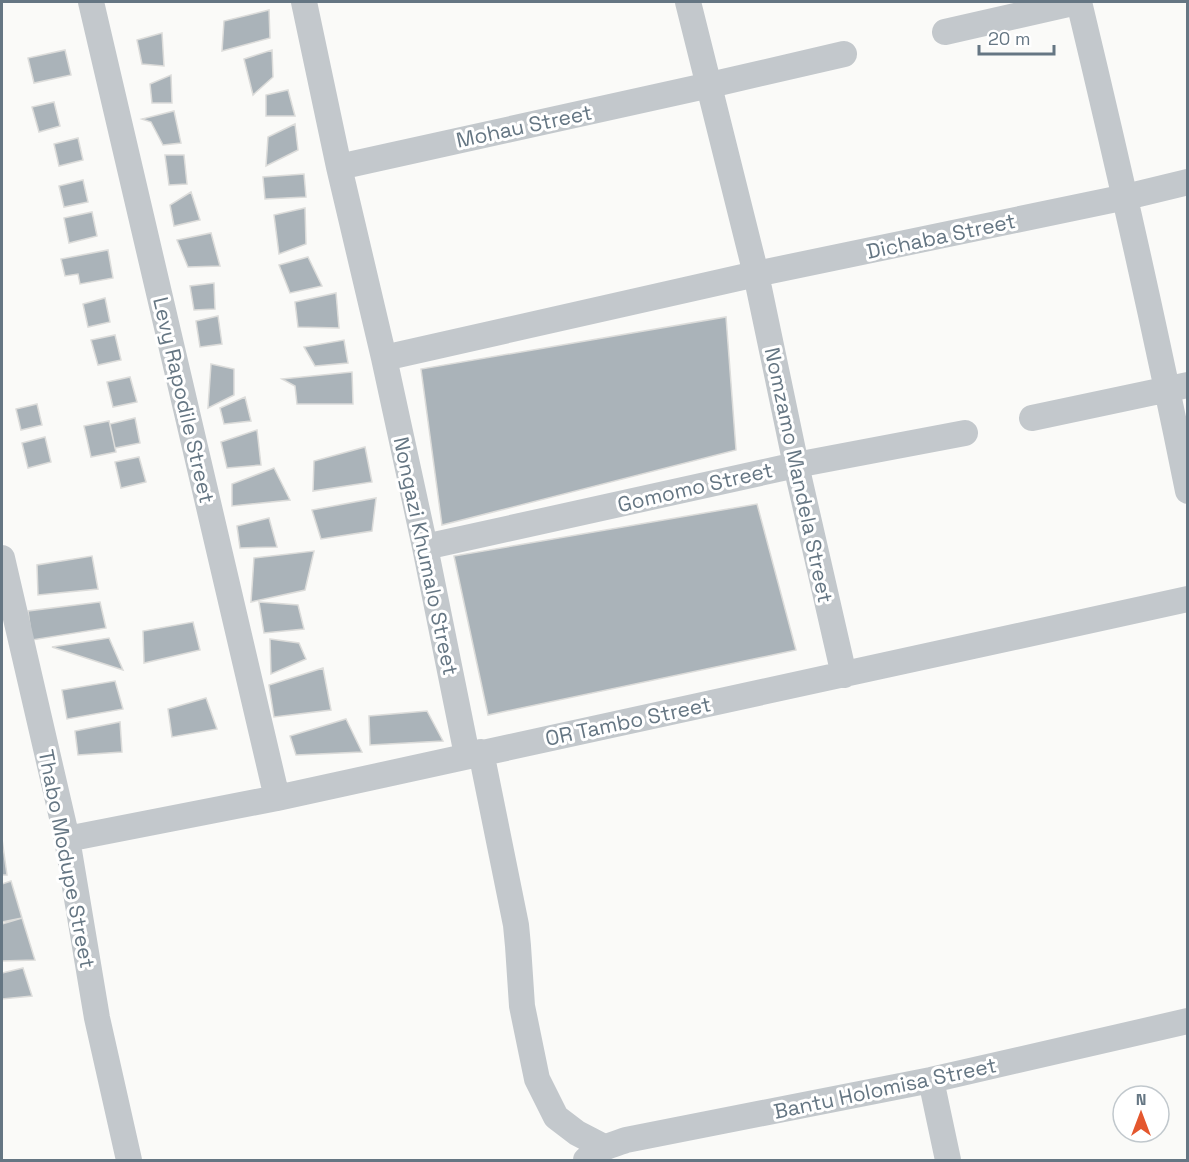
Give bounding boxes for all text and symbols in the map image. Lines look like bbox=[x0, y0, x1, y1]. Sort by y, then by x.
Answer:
scale bar bbox=[979, 18, 1054, 56]
text: 20 m bbox=[988, 27, 1031, 50]
street label: Mohau Street bbox=[454, 98, 594, 154]
street label: Dichaba Street bbox=[864, 207, 1018, 265]
street label: Levy Rapodile Street bbox=[147, 294, 221, 506]
street label: Nomzamo Mandela Street bbox=[759, 345, 839, 605]
street label: Nongazi Khumalo Street bbox=[388, 434, 464, 678]
street label: Gomomo Street bbox=[615, 456, 775, 518]
street label: OR Tambo Street bbox=[543, 690, 713, 752]
street label: Thabo Modupe Street bbox=[33, 747, 101, 971]
street label: Bantu Holomisa Street bbox=[771, 1051, 999, 1125]
north arrow bbox=[1111, 1084, 1171, 1144]
text: N bbox=[1136, 1089, 1146, 1110]

